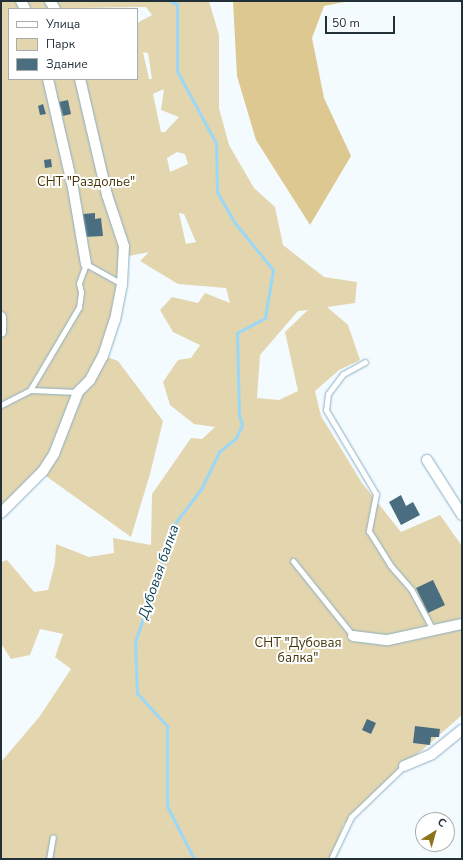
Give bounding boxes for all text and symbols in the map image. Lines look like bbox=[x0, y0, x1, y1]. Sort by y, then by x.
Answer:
legend bbox=[8, 8, 138, 80]
scale bar bbox=[327, 8, 397, 34]
text: 50 m bbox=[332, 15, 360, 31]
text: Улица bbox=[46, 16, 80, 32]
text: Парк bbox=[46, 36, 75, 52]
text: Здание bbox=[46, 56, 88, 72]
park label: СНТ "Раздолье" bbox=[37, 174, 135, 190]
water label: Дубовая балка bbox=[135, 523, 183, 621]
park label: СНТ "Дубовая балка" bbox=[255, 636, 341, 667]
north arrow bbox=[415, 812, 455, 852]
text: С bbox=[434, 815, 449, 831]

